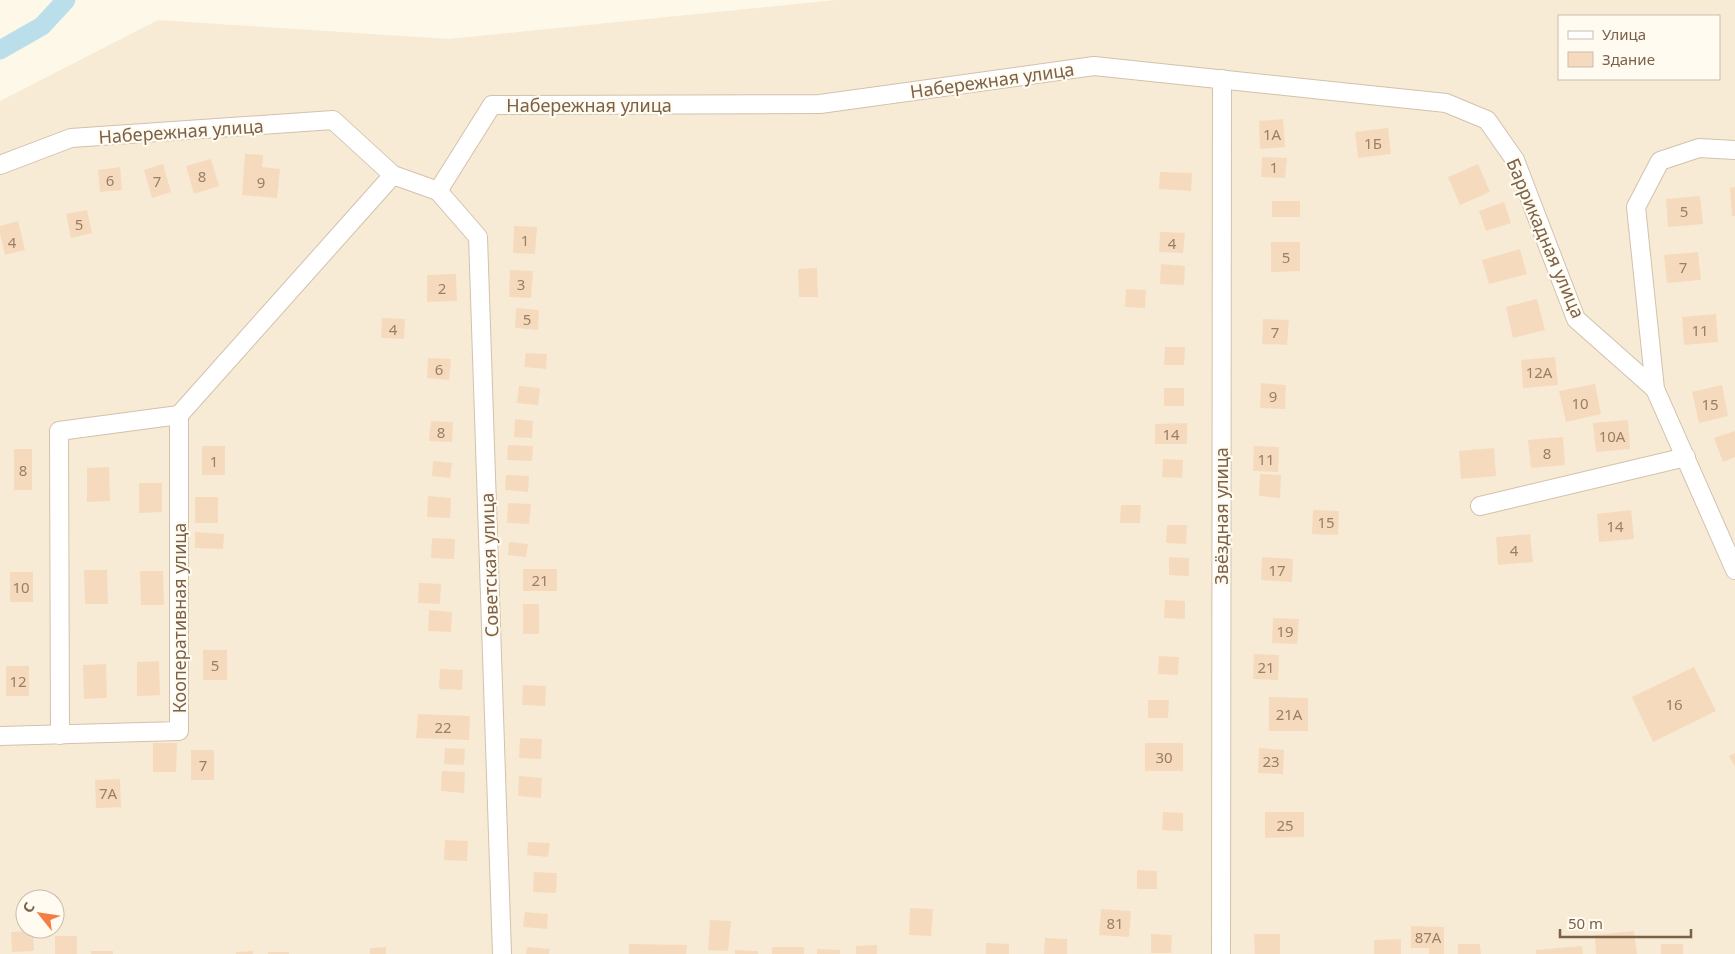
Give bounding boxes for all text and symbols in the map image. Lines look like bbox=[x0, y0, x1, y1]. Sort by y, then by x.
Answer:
legend bbox=[1558, 15, 1720, 80]
text: Улица bbox=[1602, 24, 1646, 44]
text: Здание bbox=[1602, 49, 1655, 69]
street label: Набережная улица bbox=[908, 57, 1076, 103]
street label: Набережная улица bbox=[506, 93, 672, 117]
street label: Набережная улица bbox=[98, 113, 264, 149]
house number: 1А bbox=[1263, 124, 1282, 144]
house number: 1Б bbox=[1364, 133, 1382, 153]
street label: Баррикадная улица bbox=[1501, 154, 1591, 322]
house number: 1 bbox=[1270, 157, 1278, 177]
house number: 8 bbox=[198, 166, 206, 186]
house number: 6 bbox=[106, 170, 114, 190]
house number: 7 bbox=[153, 171, 161, 191]
house number: 9 bbox=[257, 172, 265, 192]
house number: 5 bbox=[1680, 201, 1688, 221]
house number: 5 bbox=[75, 214, 83, 234]
house number: 1 bbox=[521, 230, 529, 250]
house number: 4 bbox=[8, 232, 17, 252]
house number: 4 bbox=[1168, 233, 1177, 253]
house number: 5 bbox=[1282, 247, 1290, 267]
house number: 7 bbox=[1679, 257, 1687, 277]
house number: 3 bbox=[517, 274, 525, 294]
house number: 2 bbox=[438, 278, 446, 298]
house number: 5 bbox=[523, 309, 531, 329]
house number: 4 bbox=[389, 319, 398, 339]
house number: 11 bbox=[1691, 320, 1709, 340]
house number: 7 bbox=[1271, 322, 1279, 342]
house number: 6 bbox=[435, 359, 443, 379]
house number: 12А bbox=[1526, 362, 1553, 382]
house number: 9 bbox=[1269, 386, 1277, 406]
house number: 10 bbox=[1571, 393, 1589, 413]
house number: 15 bbox=[1701, 394, 1719, 414]
house number: 8 bbox=[437, 422, 445, 442]
house number: 14 bbox=[1162, 424, 1180, 444]
house number: 10А bbox=[1599, 426, 1626, 446]
house number: 8 bbox=[1543, 443, 1551, 463]
street label: Звёздная улица bbox=[1209, 447, 1233, 585]
house number: 11 bbox=[1257, 449, 1275, 469]
house number: 1 bbox=[210, 451, 218, 471]
house number: 8 bbox=[19, 460, 27, 480]
street label: Советская улица bbox=[474, 492, 504, 638]
house number: 15 bbox=[1317, 512, 1335, 532]
house number: 14 bbox=[1606, 516, 1624, 536]
street label: Кооперативная улица bbox=[167, 523, 191, 713]
house number: 4 bbox=[1510, 540, 1519, 560]
house number: 17 bbox=[1268, 560, 1286, 580]
house number: 21 bbox=[531, 570, 549, 590]
house number: 10 bbox=[12, 577, 30, 597]
house number: 19 bbox=[1276, 621, 1294, 641]
house number: 5 bbox=[211, 655, 219, 675]
house number: 21 bbox=[1257, 657, 1275, 677]
house number: 12 bbox=[9, 671, 27, 691]
house number: 16 bbox=[1665, 694, 1683, 714]
house number: 21А bbox=[1276, 704, 1303, 724]
house number: 22 bbox=[434, 717, 452, 737]
house number: 30 bbox=[1155, 747, 1173, 767]
house number: 23 bbox=[1262, 751, 1280, 771]
house number: 7 bbox=[199, 755, 207, 775]
house number: 7А bbox=[99, 783, 118, 803]
house number: 25 bbox=[1276, 815, 1294, 835]
north arrow bbox=[15, 889, 65, 939]
text: С bbox=[18, 899, 39, 916]
scale bar bbox=[1560, 906, 1691, 938]
house number: 81 bbox=[1106, 913, 1124, 933]
text: 50 m bbox=[1568, 913, 1603, 933]
house number: 87А bbox=[1415, 927, 1442, 947]

